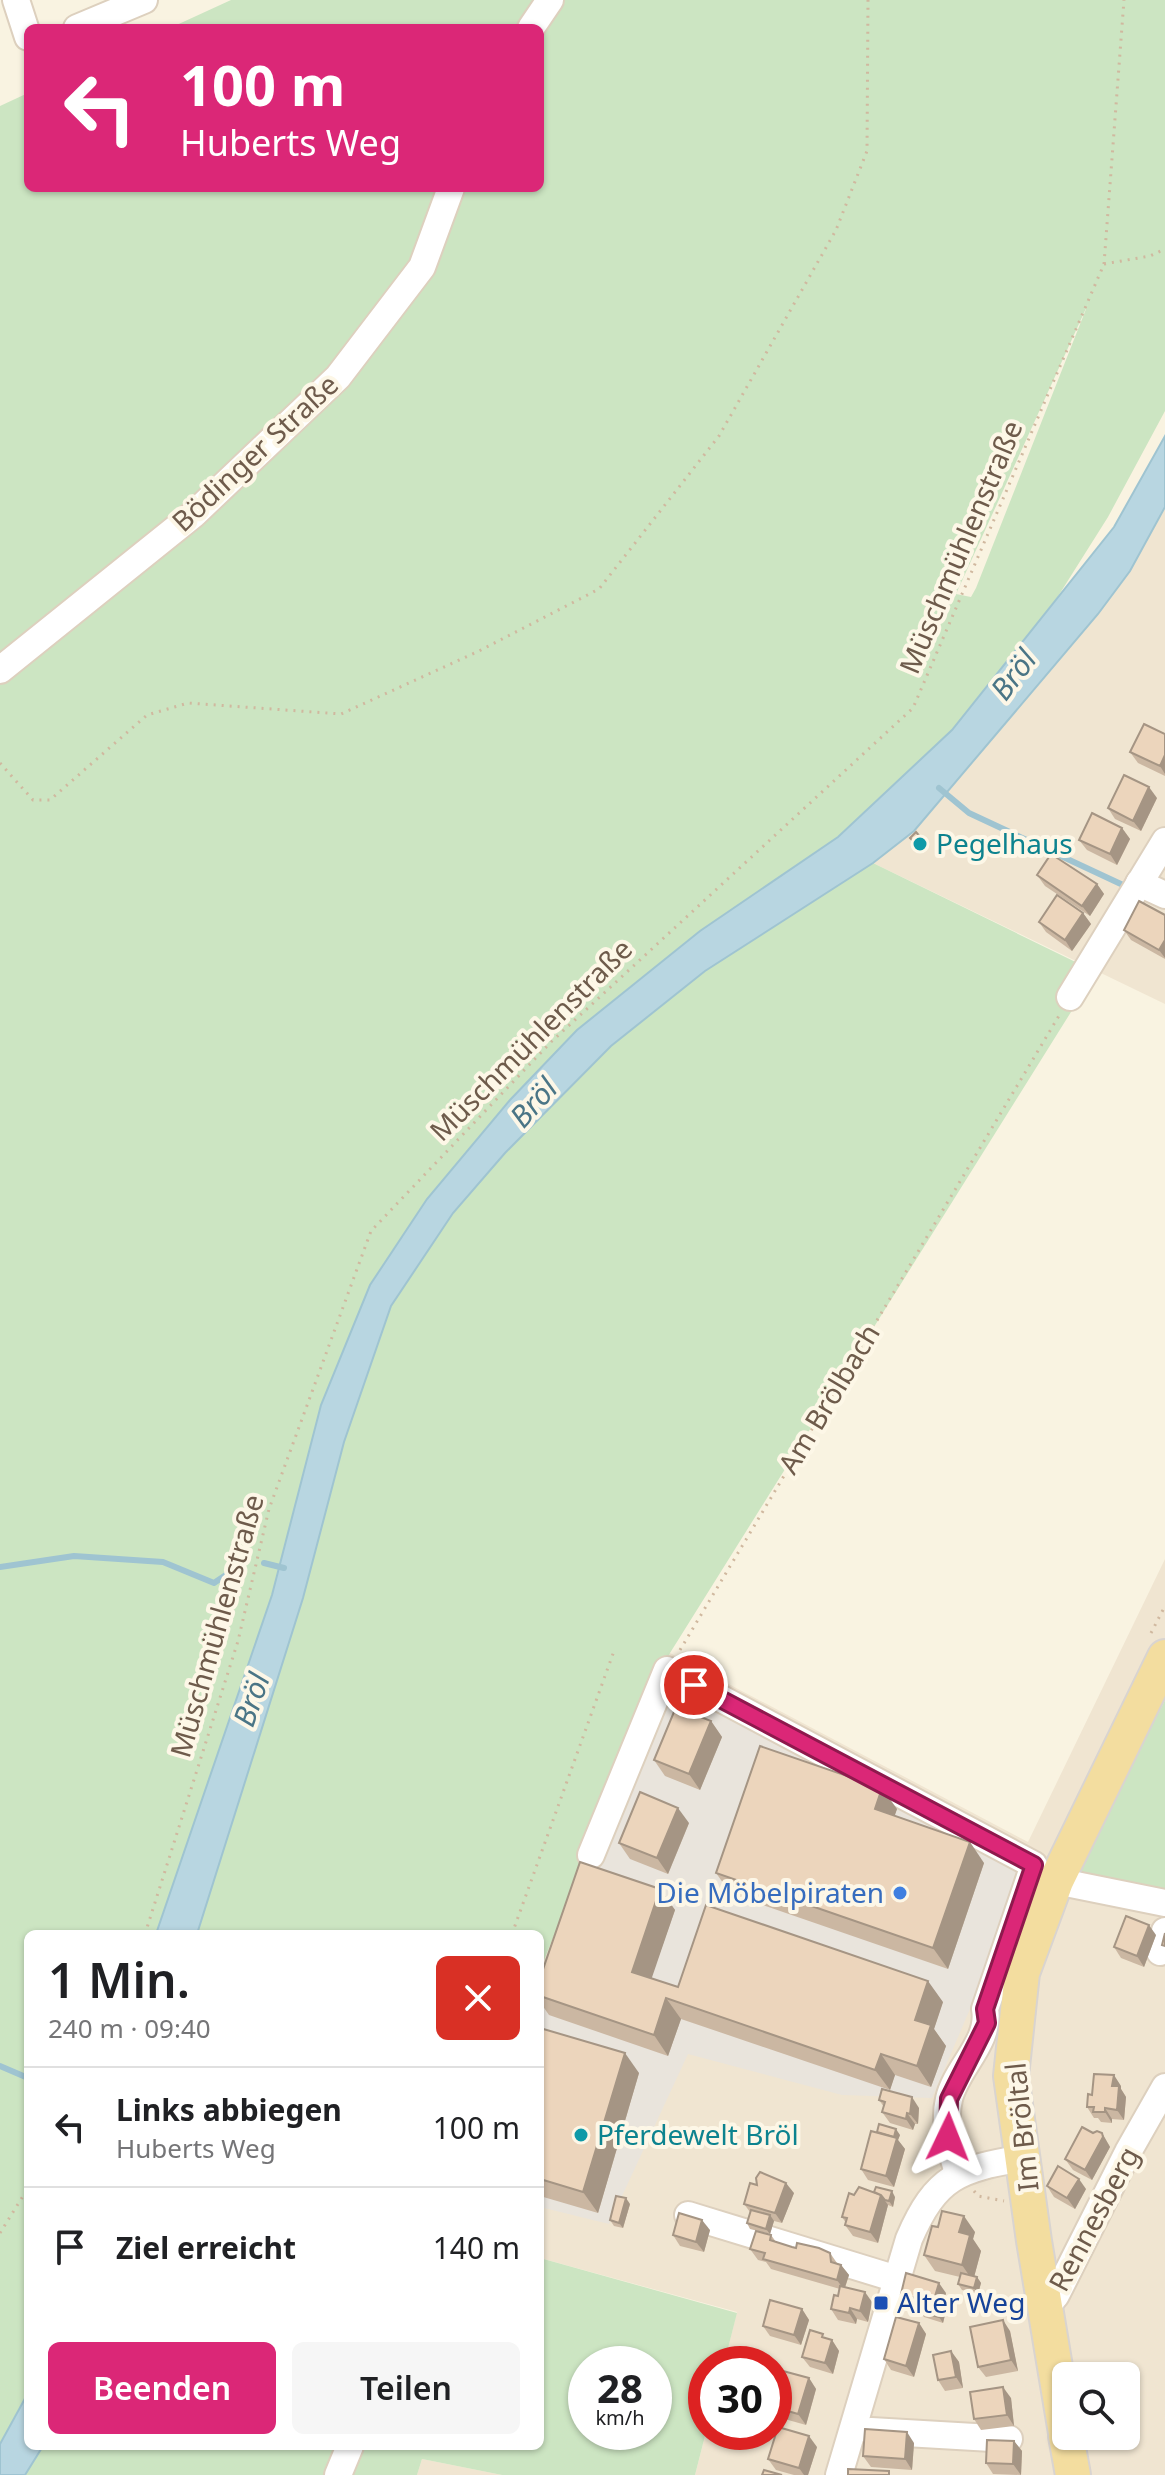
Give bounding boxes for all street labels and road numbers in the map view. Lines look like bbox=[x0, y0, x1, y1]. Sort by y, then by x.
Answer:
street label: Bödinger Straße bbox=[163, 365, 346, 539]
street label: Müschmühlenstraße bbox=[890, 414, 1031, 679]
street label: Müschmühlenstraße bbox=[421, 930, 640, 1149]
street label: Am Brölbach bbox=[768, 1317, 888, 1480]
street label: Müschmühlenstraße bbox=[160, 1490, 272, 1762]
street label: Im Bröltal bbox=[995, 2061, 1047, 2193]
street label: Rennesberg bbox=[1039, 2140, 1147, 2297]

